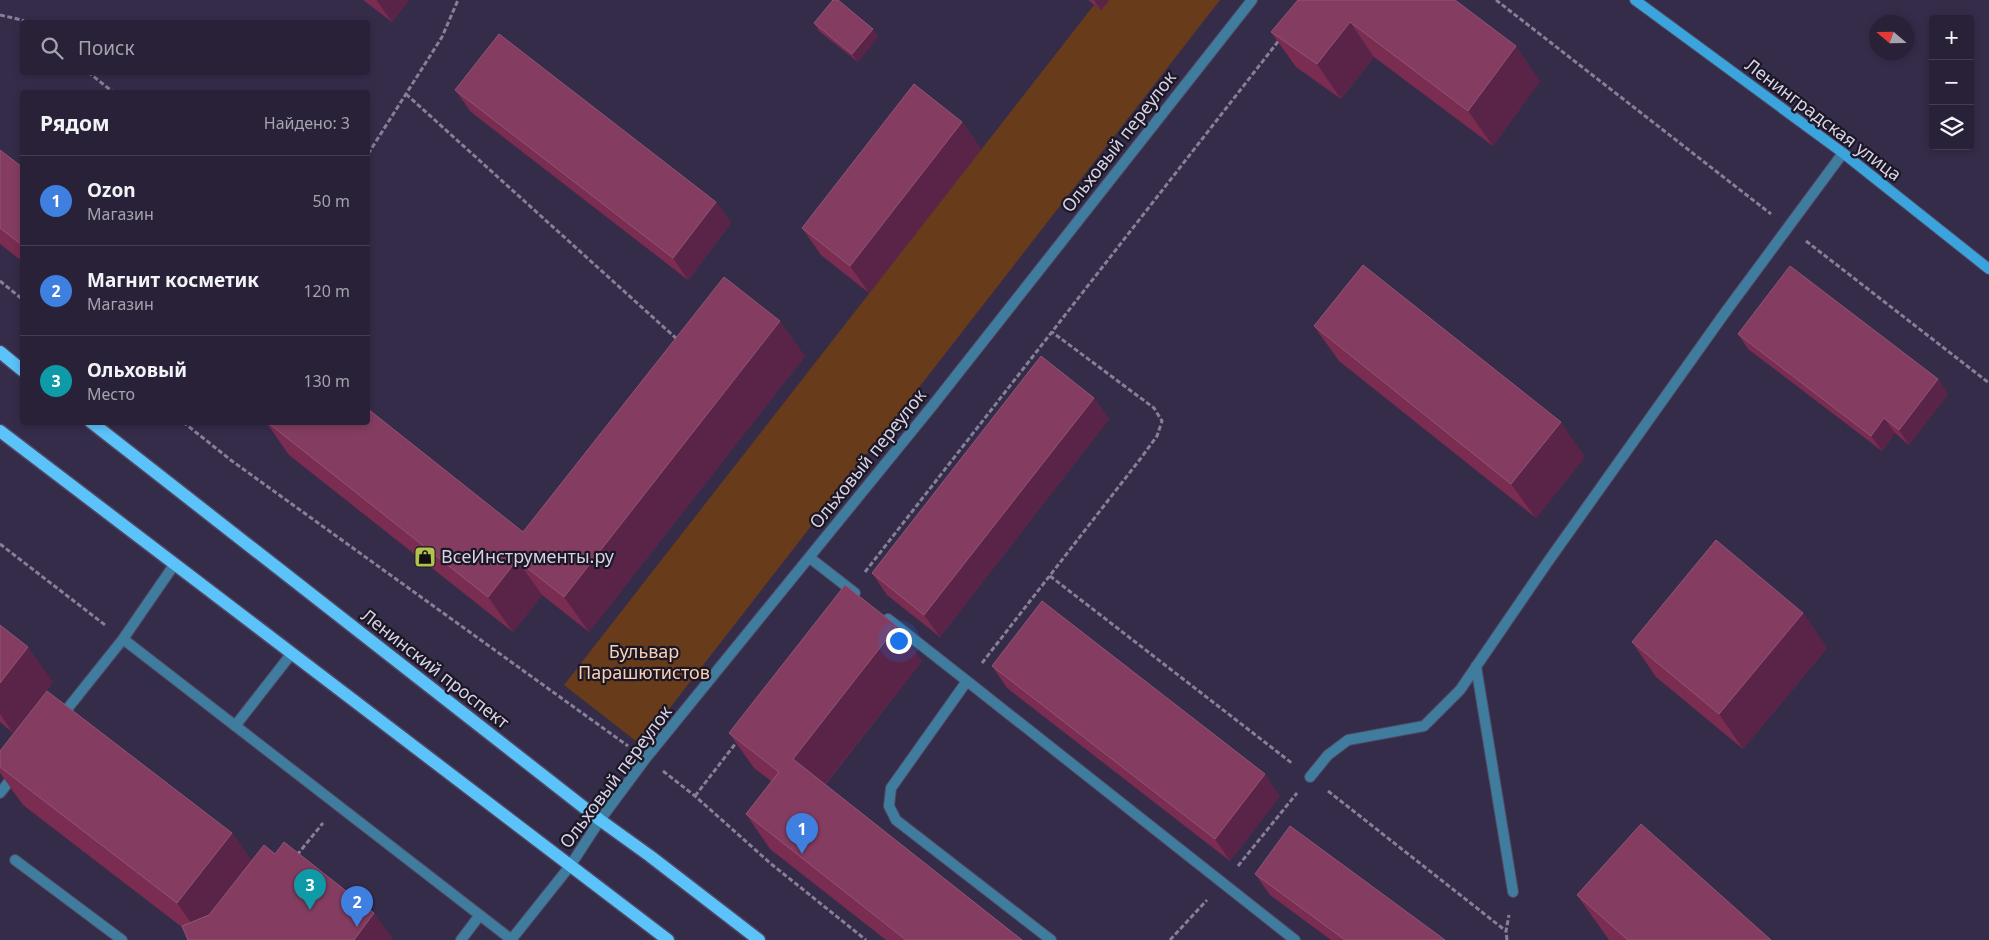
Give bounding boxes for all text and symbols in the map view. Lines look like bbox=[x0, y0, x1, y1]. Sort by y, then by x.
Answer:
north arrow bbox=[1869, 15, 1914, 60]
map controls bbox=[1929, 15, 1974, 150]
button: + bbox=[1929, 15, 1974, 60]
search box bbox=[20, 20, 370, 75]
icon: search bbox=[38, 34, 66, 62]
text: Поиск bbox=[78, 35, 134, 61]
street label: Ленинградская улица bbox=[1741, 53, 1907, 186]
button: − bbox=[1929, 60, 1974, 105]
street label: Ольховый переулок bbox=[1056, 66, 1181, 217]
button: layers bbox=[1929, 105, 1974, 150]
text: Рядом bbox=[40, 109, 110, 137]
text: Найдено: 3 bbox=[264, 112, 350, 134]
text: Ozon bbox=[87, 177, 136, 203]
text: 1 bbox=[51, 190, 61, 212]
text: 50 m bbox=[313, 190, 350, 212]
text: Магазин bbox=[87, 203, 154, 225]
text: Магнит косметик bbox=[87, 267, 259, 293]
text: 2 bbox=[51, 280, 61, 302]
text: 120 m bbox=[303, 280, 350, 302]
text: Магазин bbox=[87, 293, 154, 315]
text: Ольховый bbox=[87, 357, 187, 383]
text: 3 bbox=[51, 370, 61, 392]
text: 130 m bbox=[303, 370, 350, 392]
text: Место bbox=[87, 383, 135, 405]
street label: Ольховый переулок bbox=[803, 383, 931, 533]
place label: ВсеИнструменты.ру bbox=[441, 544, 615, 568]
shop icon: ВсеИнструменты.ру bbox=[413, 545, 437, 569]
street label: Ленинский проспект bbox=[357, 603, 515, 734]
your location bbox=[886, 628, 912, 654]
park label: Бульвар Парашютистов bbox=[578, 639, 710, 684]
street label: Ольховый переулок bbox=[554, 700, 677, 853]
pin: 1 bbox=[786, 813, 818, 854]
pin: 3 bbox=[294, 869, 326, 910]
pin: 2 bbox=[341, 886, 373, 927]

